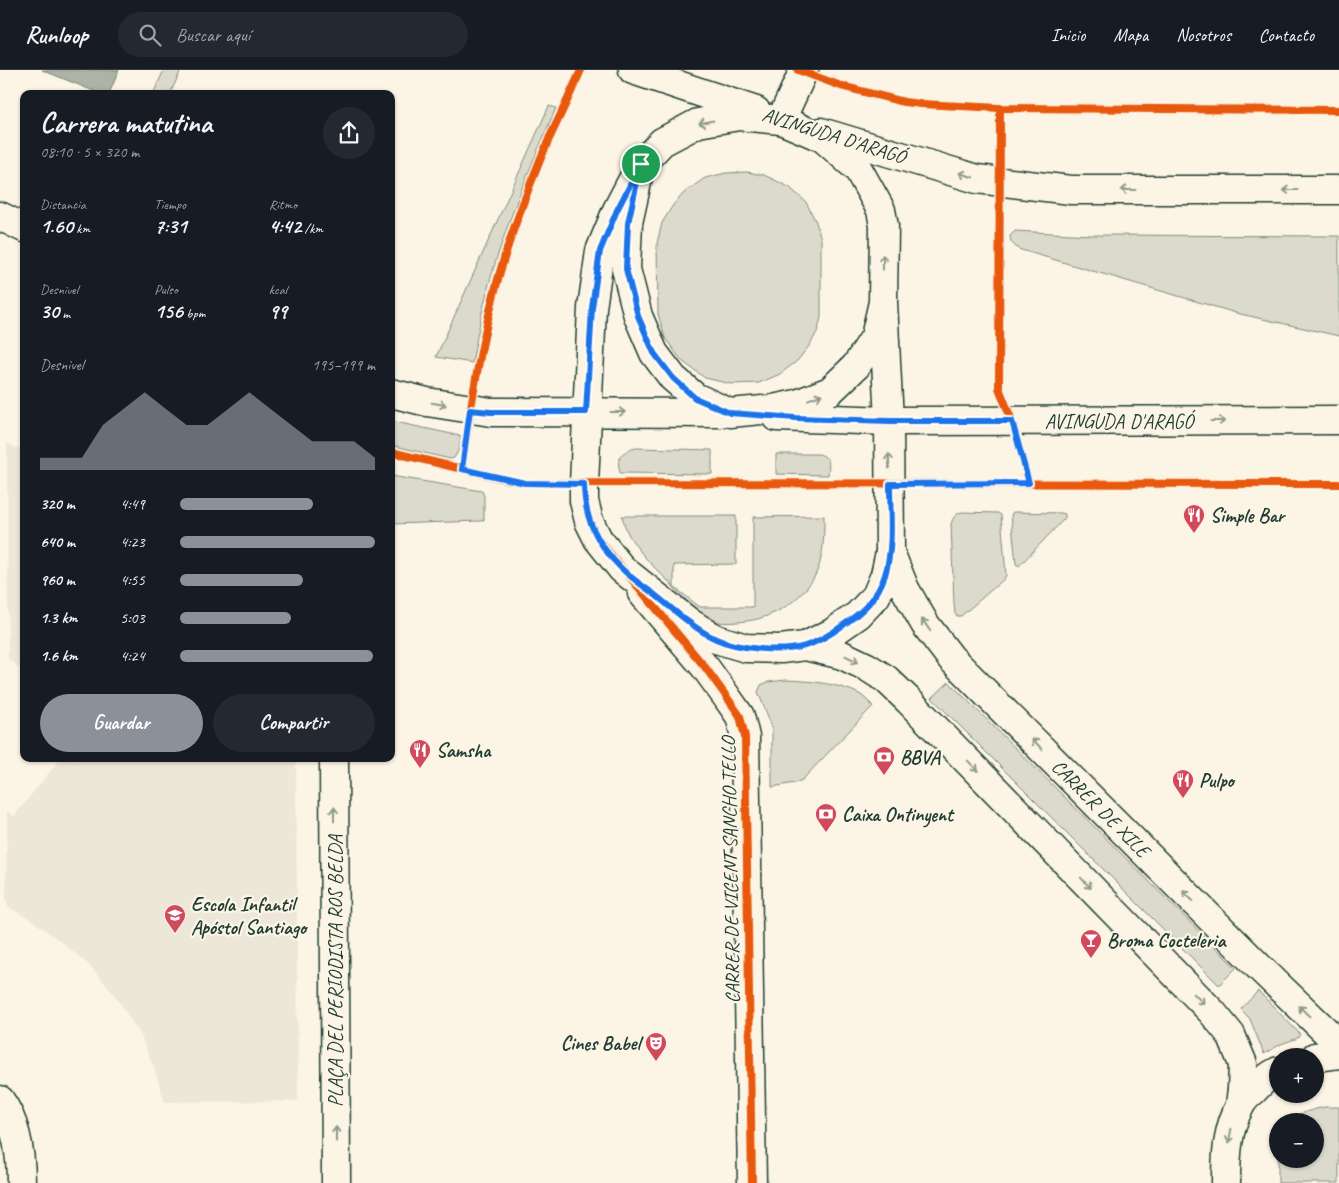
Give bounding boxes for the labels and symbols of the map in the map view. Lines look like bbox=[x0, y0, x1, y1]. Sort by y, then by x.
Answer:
street label: AVINGUDA D'ARAGÓ bbox=[759, 102, 911, 170]
one-way arrow bbox=[699, 118, 715, 127]
pin bbox=[620, 143, 662, 185]
one-way arrow bbox=[959, 170, 975, 180]
one-way arrow bbox=[1120, 185, 1136, 195]
one-way arrow bbox=[1283, 185, 1299, 195]
one-way arrow bbox=[878, 254, 888, 270]
one-way arrow bbox=[807, 392, 822, 401]
one-way arrow bbox=[430, 400, 446, 409]
one-way arrow bbox=[610, 407, 626, 417]
street label: AVINGUDA D'ARAGÓ bbox=[1045, 409, 1196, 434]
one-way arrow bbox=[1210, 416, 1226, 426]
one-way arrow bbox=[884, 453, 894, 469]
restaurant icon: Simple Bar bbox=[1182, 503, 1206, 534]
place label: Simple Bar bbox=[1210, 503, 1287, 528]
one-way arrow bbox=[921, 618, 931, 632]
one-way arrow bbox=[844, 655, 859, 665]
street label: CARRER DE VICENT SANCHO TELLO bbox=[716, 734, 745, 1004]
one-way arrow bbox=[1031, 737, 1043, 750]
restaurant icon: Samsha bbox=[408, 738, 432, 769]
place label: Samsha bbox=[436, 738, 492, 763]
bank icon: BBVA bbox=[872, 745, 896, 776]
place label: BBVA bbox=[900, 745, 941, 770]
street label: CARRER DE XILE bbox=[1046, 754, 1157, 865]
one-way arrow bbox=[967, 760, 979, 772]
restaurant icon: Pulpo bbox=[1171, 768, 1195, 799]
place label: Pulpo bbox=[1199, 768, 1235, 793]
bank icon: Caixa Ontinyent bbox=[814, 802, 838, 833]
place label: Caixa Ontinyent bbox=[842, 802, 955, 828]
one-way arrow bbox=[330, 807, 339, 823]
street label: PLAÇA DEL PERIODISTA ROS BELDA bbox=[323, 834, 348, 1107]
one-way arrow bbox=[1080, 876, 1092, 889]
one-way arrow bbox=[1182, 890, 1194, 902]
place label: Escola Infantil Apóstol Santiago bbox=[191, 892, 308, 940]
school or university icon: Escola Infantil Apóstol Santiago bbox=[163, 903, 187, 934]
bar icon: Broma Cocteleria bbox=[1079, 928, 1103, 959]
place label: Broma Cocteleria bbox=[1107, 928, 1228, 953]
one-way arrow bbox=[1193, 993, 1206, 1005]
one-way arrow bbox=[1298, 1005, 1310, 1017]
place label: Cines Babel bbox=[561, 1031, 644, 1056]
theatre icon: Cines Babel bbox=[644, 1031, 668, 1062]
one-way arrow bbox=[331, 1127, 341, 1143]
one-way arrow bbox=[1224, 1128, 1234, 1144]

